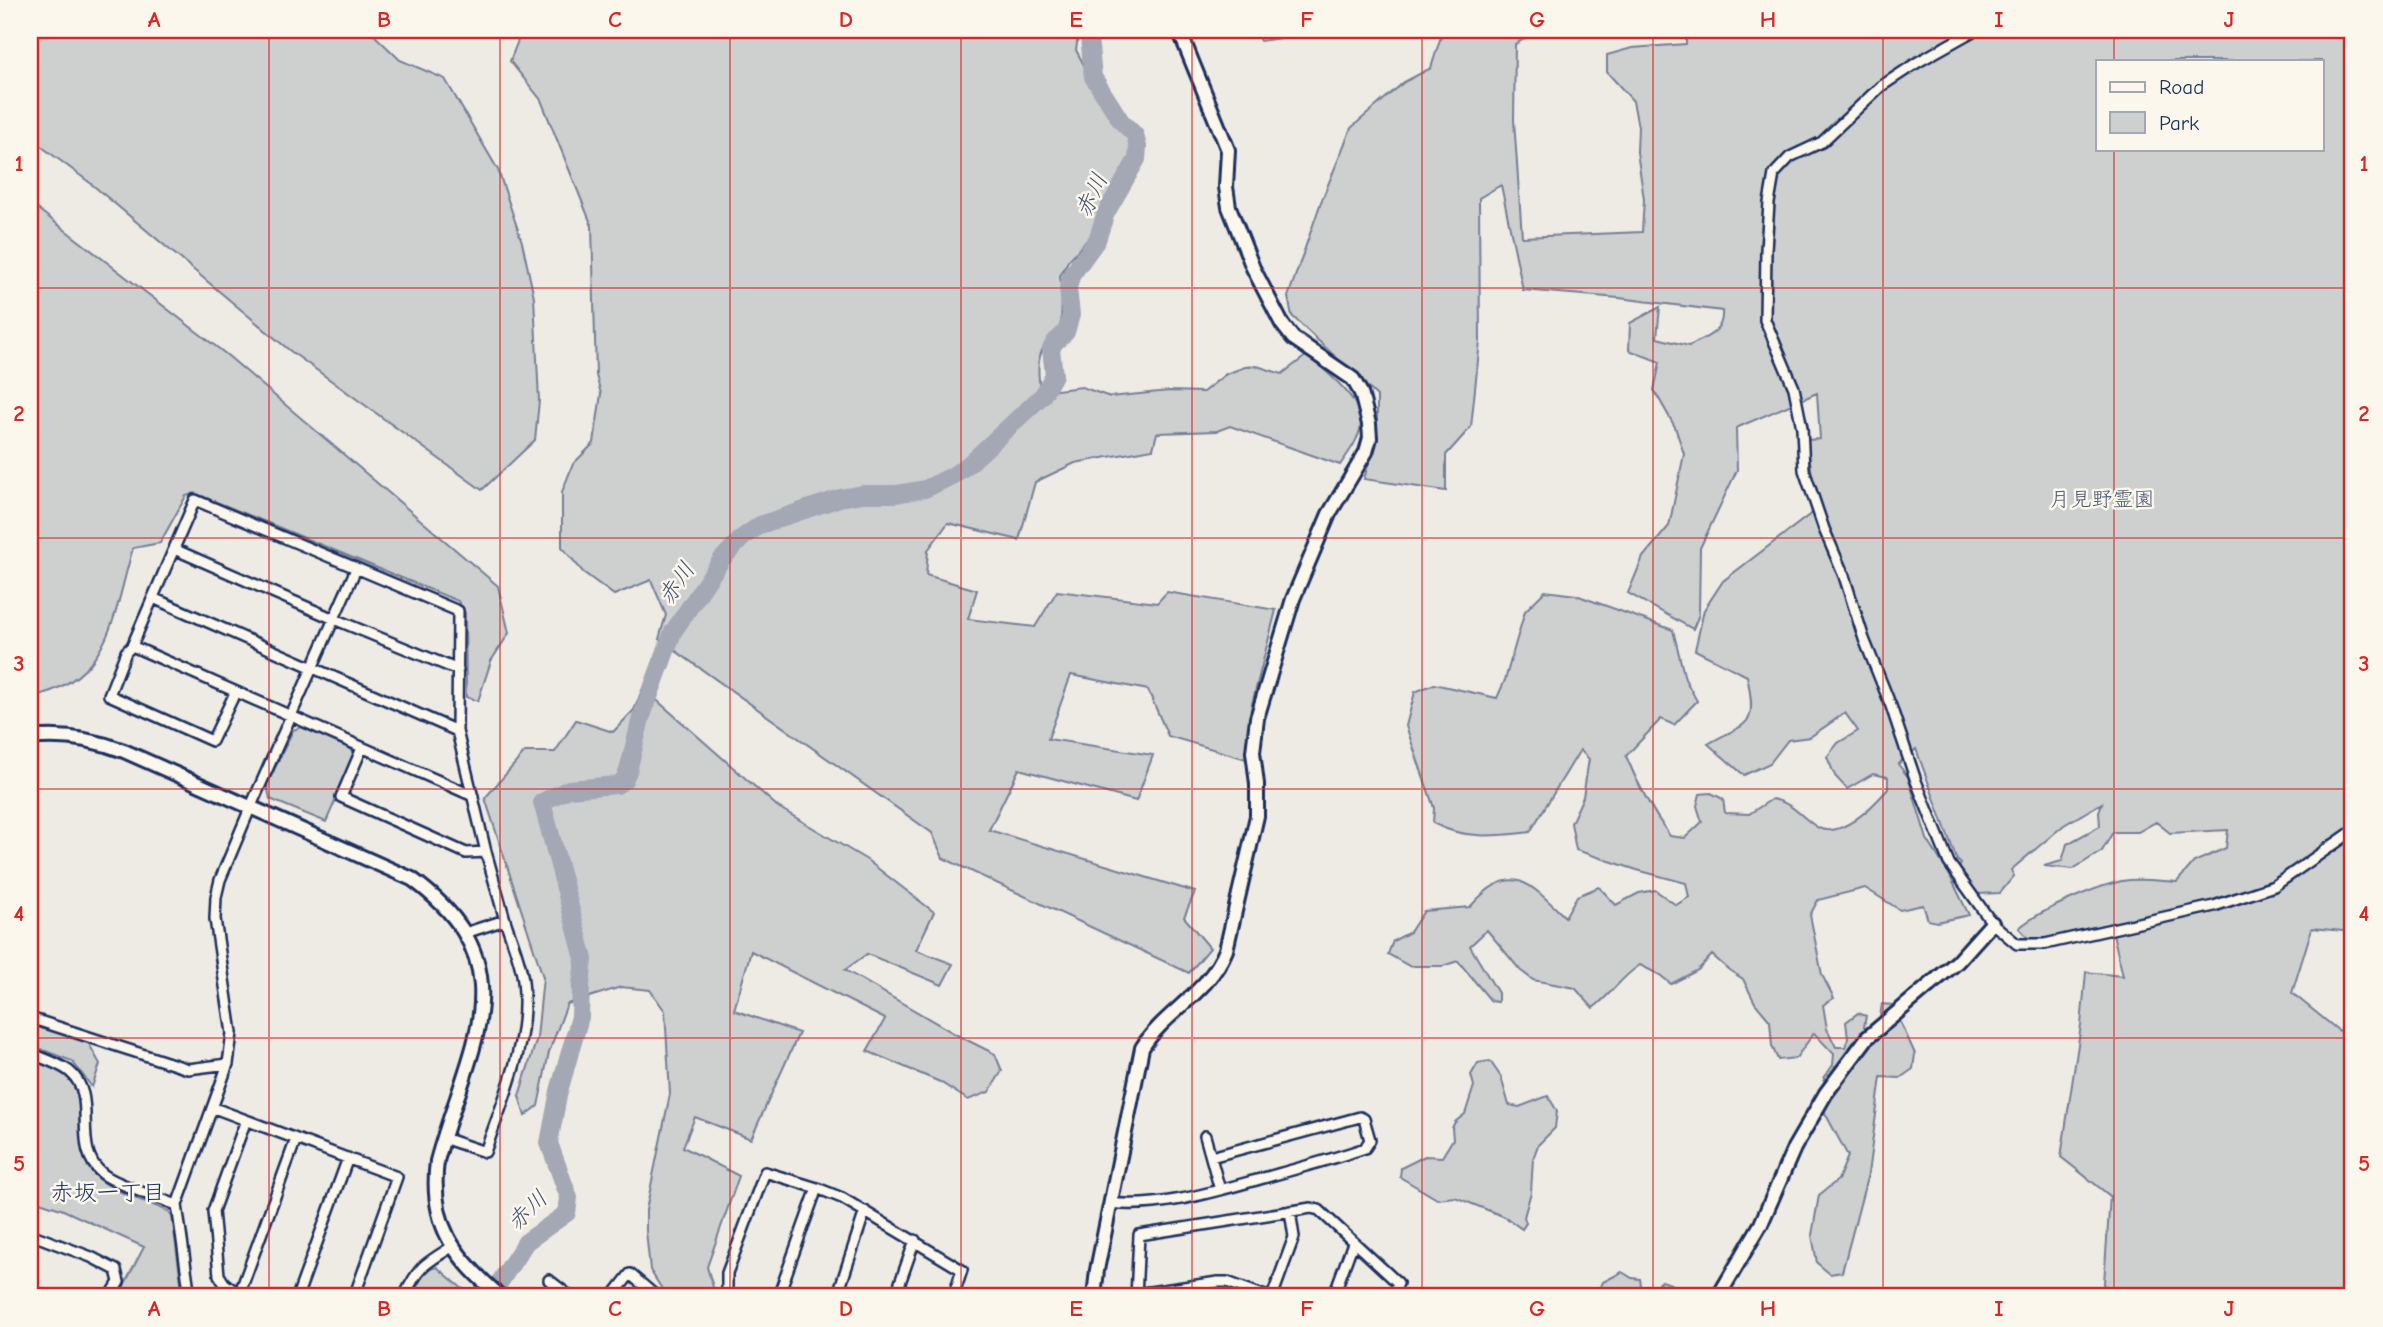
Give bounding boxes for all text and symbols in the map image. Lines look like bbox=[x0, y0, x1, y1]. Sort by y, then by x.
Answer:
text: A bbox=[148, 6, 161, 33]
text: B bbox=[377, 6, 391, 33]
text: C bbox=[608, 6, 622, 33]
text: D bbox=[839, 6, 853, 33]
text: E bbox=[1069, 6, 1083, 33]
text: F bbox=[1300, 6, 1314, 33]
text: G bbox=[1529, 6, 1545, 33]
text: H bbox=[1760, 6, 1776, 33]
text: I bbox=[1994, 6, 2004, 33]
text: J bbox=[2224, 6, 2235, 33]
legend bbox=[2096, 60, 2324, 150]
text: Road bbox=[2159, 75, 2204, 99]
text: Park bbox=[2159, 111, 2199, 135]
text: 1 bbox=[14, 150, 24, 177]
text: 1 bbox=[2359, 150, 2369, 177]
water label: 赤川 bbox=[1069, 169, 1113, 222]
text: 2 bbox=[13, 400, 25, 427]
text: 2 bbox=[2358, 400, 2370, 427]
park label: 月見野霊園 bbox=[2050, 487, 2155, 511]
water label: 赤川 bbox=[652, 557, 700, 610]
text: 3 bbox=[13, 650, 25, 677]
text: 3 bbox=[2358, 650, 2370, 677]
text: 4 bbox=[14, 900, 25, 927]
text: 4 bbox=[2359, 900, 2370, 927]
text: 5 bbox=[13, 1150, 25, 1177]
text: 5 bbox=[2358, 1150, 2370, 1177]
district label: 赤坂一丁目 bbox=[51, 1179, 166, 1206]
water label: 赤川 bbox=[501, 1185, 553, 1236]
text: A bbox=[148, 1295, 161, 1322]
text: B bbox=[377, 1295, 391, 1322]
text: C bbox=[608, 1295, 622, 1322]
text: D bbox=[839, 1295, 853, 1322]
text: E bbox=[1069, 1295, 1083, 1322]
text: F bbox=[1300, 1295, 1314, 1322]
text: G bbox=[1529, 1295, 1545, 1322]
text: H bbox=[1760, 1295, 1776, 1322]
text: I bbox=[1994, 1295, 2004, 1322]
text: J bbox=[2224, 1295, 2235, 1322]

